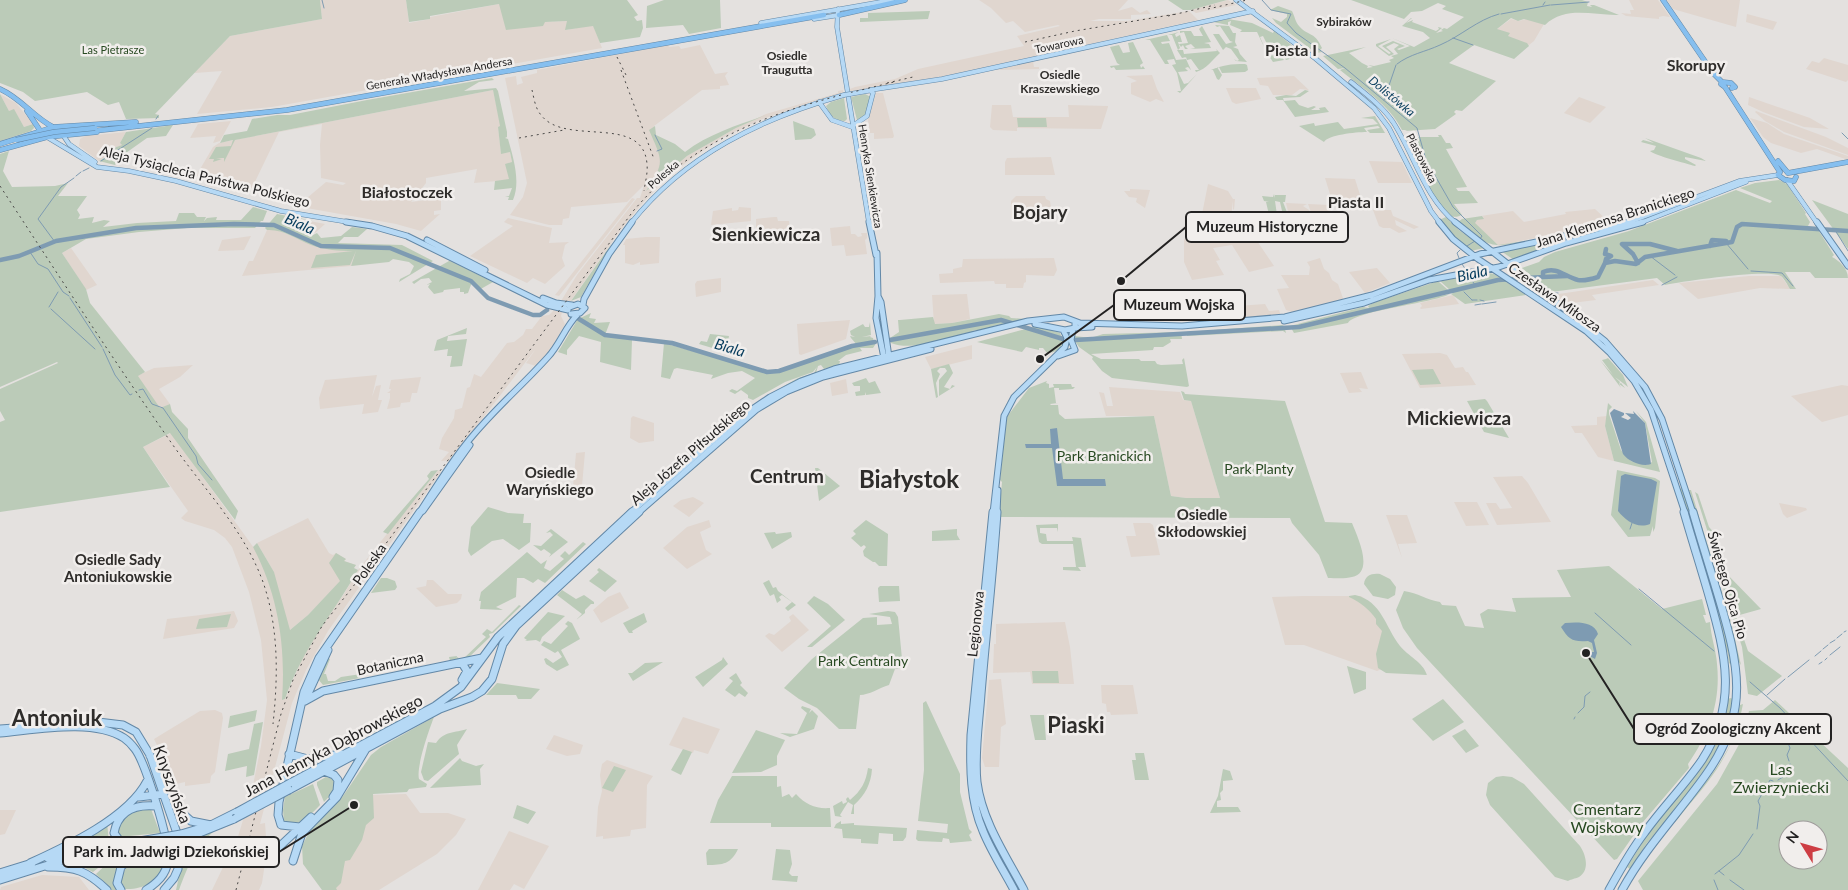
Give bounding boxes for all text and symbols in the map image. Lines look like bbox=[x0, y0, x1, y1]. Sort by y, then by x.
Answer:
district label: Sybiraków bbox=[1316, 14, 1372, 29]
street label: Towarowa bbox=[1034, 33, 1084, 55]
district label: Piasta I bbox=[1265, 40, 1317, 59]
park label: Las Pietrasze bbox=[82, 43, 144, 56]
district label: Osiedle Traugutta bbox=[762, 48, 812, 77]
street label: Generała Władysława Andersa bbox=[365, 54, 513, 92]
district label: Skorupy bbox=[1667, 55, 1726, 74]
district label: Osiedle Kraszewskiego bbox=[1020, 67, 1100, 96]
water label: Dolistówka bbox=[1366, 72, 1418, 120]
street label: Henryka Sienkiewicza bbox=[856, 123, 886, 229]
street label: Piastowska bbox=[1404, 131, 1440, 185]
street label: Aleja Tysiąclecia Państwa Polskiego bbox=[98, 142, 312, 210]
street label: Poleska bbox=[645, 157, 681, 191]
district label: Białostoczek bbox=[361, 182, 453, 201]
street label: Jana Klemensa Branickiego bbox=[1533, 183, 1697, 251]
district label: Piasta II bbox=[1328, 192, 1384, 211]
district label: Bojary bbox=[1013, 200, 1068, 223]
water label: Biala bbox=[282, 208, 318, 238]
callout: Muzeum Historyczne bbox=[1186, 212, 1348, 242]
text: Muzeum Historyczne bbox=[1196, 217, 1338, 235]
district label: Sienkiewicza bbox=[712, 222, 820, 245]
street label: Czesława Miłosza bbox=[1505, 259, 1605, 335]
water label: Biala bbox=[1455, 261, 1489, 285]
callout: Muzeum Wojska bbox=[1114, 290, 1245, 320]
text: Muzeum Wojska bbox=[1123, 295, 1235, 313]
water label: Biala bbox=[713, 334, 748, 360]
street label: Aleja Józefa Piłsudskiego bbox=[627, 395, 753, 509]
district label: Mickiewicza bbox=[1407, 406, 1511, 429]
park label: Park Branickich bbox=[1057, 447, 1151, 464]
park label: Park Planty bbox=[1224, 460, 1295, 477]
district label: Osiedle Waryńskiego bbox=[506, 463, 594, 498]
district label: Centrum bbox=[750, 464, 824, 487]
district label: Białystok bbox=[859, 464, 959, 493]
district label: Osiedle Skłodowskiej bbox=[1158, 505, 1247, 540]
street label: Świętego Ojca Pio bbox=[1704, 529, 1752, 641]
street label: Poleska bbox=[349, 540, 389, 588]
district label: Osiedle Sady Antoniukowskie bbox=[63, 550, 172, 585]
street label: Legionowa bbox=[963, 590, 987, 658]
street label: Botaniczna bbox=[355, 648, 425, 678]
park label: Park Centralny bbox=[818, 652, 909, 669]
street label: Jana Henryka Dąbrowskiego bbox=[241, 690, 425, 800]
district label: Antoniuk bbox=[11, 704, 102, 731]
district label: Piaski bbox=[1047, 711, 1105, 738]
callout: Ogród Zoologiczny Akcent bbox=[1634, 714, 1831, 744]
text: Ogród Zoologiczny Akcent bbox=[1645, 719, 1821, 737]
street label: Knyszyńska bbox=[150, 742, 196, 826]
park label: Las Zwierzyniecki bbox=[1733, 759, 1829, 796]
park label: Cmentarz Wojskowy bbox=[1571, 799, 1644, 836]
north arrow bbox=[1778, 820, 1828, 870]
text: N bbox=[1782, 827, 1802, 846]
callout: Park im. Jadwigi Dziekońskiej bbox=[63, 837, 279, 867]
text: Park im. Jadwigi Dziekońskiej bbox=[73, 842, 269, 860]

